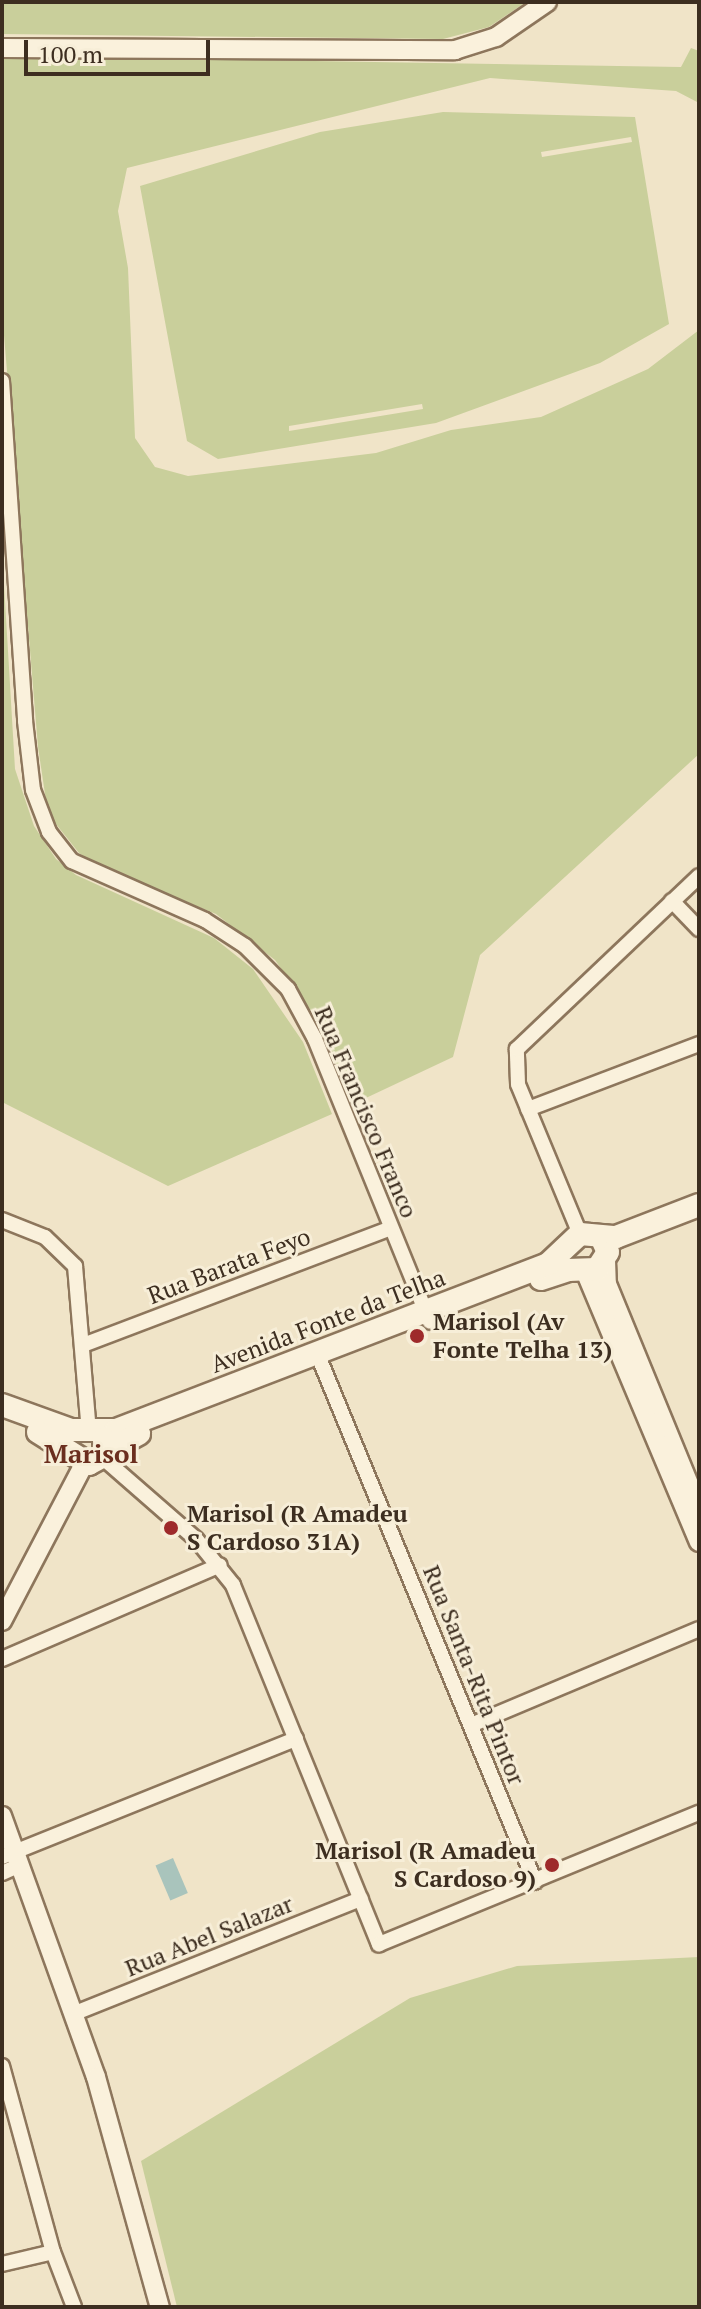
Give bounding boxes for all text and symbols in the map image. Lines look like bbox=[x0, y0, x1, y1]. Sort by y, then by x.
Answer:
scale bar bbox=[28, 24, 214, 74]
text: 100 m bbox=[38, 38, 103, 70]
street label: Rua Francisco Franco bbox=[308, 1002, 424, 1222]
street label: Rua Barata Feyo bbox=[144, 1222, 314, 1310]
street label: Avenida Fonte da Telha bbox=[207, 1263, 449, 1379]
place label: Marisol (Av Fonte Telha 13) bbox=[433, 1308, 612, 1364]
marker: Marisol (Av Fonte Telha 13) bbox=[408, 1327, 426, 1345]
district label: Marisol bbox=[44, 1438, 138, 1470]
place label: Marisol (R Amadeu S Cardoso 31A) bbox=[187, 1500, 408, 1556]
marker: Marisol (R Amadeu S Cardoso 31A) bbox=[162, 1519, 180, 1537]
street label: Rua Santa-Rita Pintor bbox=[417, 1561, 531, 1789]
place label: Marisol (R Amadeu S Cardoso 9) bbox=[315, 1837, 536, 1893]
marker: Marisol (R Amadeu S Cardoso 9) bbox=[543, 1856, 561, 1874]
street label: Rua Abel Salazar bbox=[121, 1889, 297, 1983]

